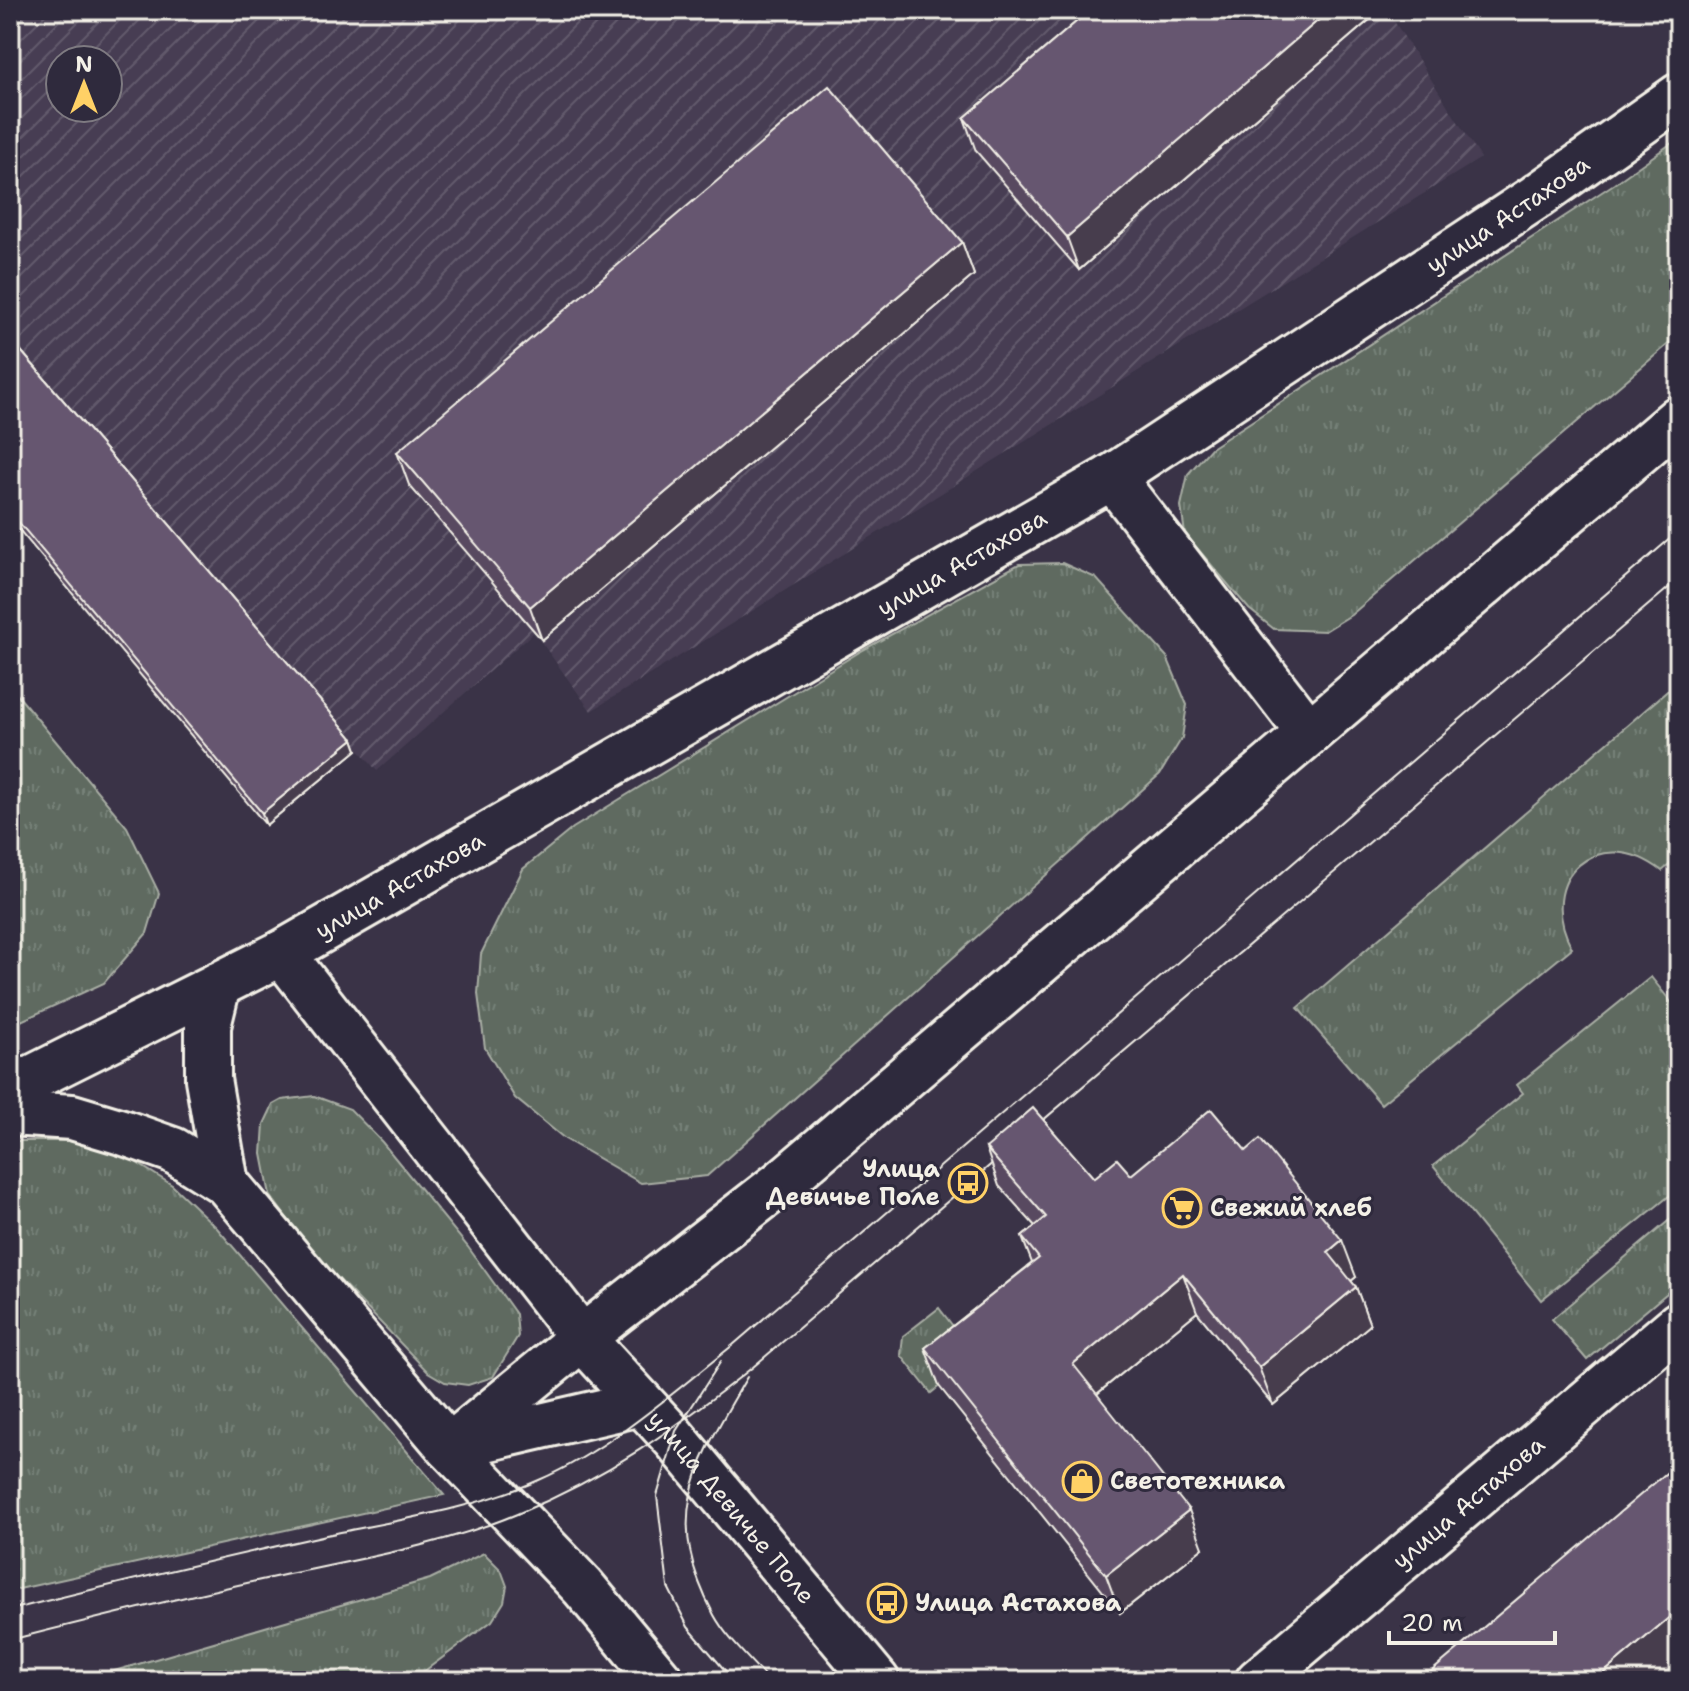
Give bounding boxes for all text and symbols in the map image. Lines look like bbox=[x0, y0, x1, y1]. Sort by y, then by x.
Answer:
north arrow bbox=[44, 44, 124, 124]
text: N bbox=[75, 50, 93, 79]
street label: улица Астахова bbox=[1420, 148, 1596, 281]
street label: улица Астахова bbox=[871, 502, 1053, 624]
street label: улица Астахова bbox=[309, 824, 491, 947]
place label: Улица Девичье Поле bbox=[766, 1153, 941, 1213]
bus stop icon: Улица Девичье Поле bbox=[947, 1162, 989, 1204]
supermarket icon: Свежий хлеб bbox=[1161, 1187, 1203, 1229]
place label: Свежий хлеб bbox=[1210, 1192, 1372, 1224]
street label: улица Девичье Поле bbox=[641, 1404, 822, 1611]
street label: улица Астахова bbox=[1386, 1429, 1552, 1576]
shop icon: Светотехника bbox=[1061, 1460, 1103, 1502]
place label: Светотехника bbox=[1110, 1465, 1286, 1497]
bus stop icon: Улица Астахова bbox=[866, 1582, 908, 1624]
place label: Улица Астахова bbox=[915, 1587, 1122, 1619]
scale bar bbox=[1389, 1595, 1555, 1645]
text: 20 m bbox=[1401, 1607, 1463, 1639]

